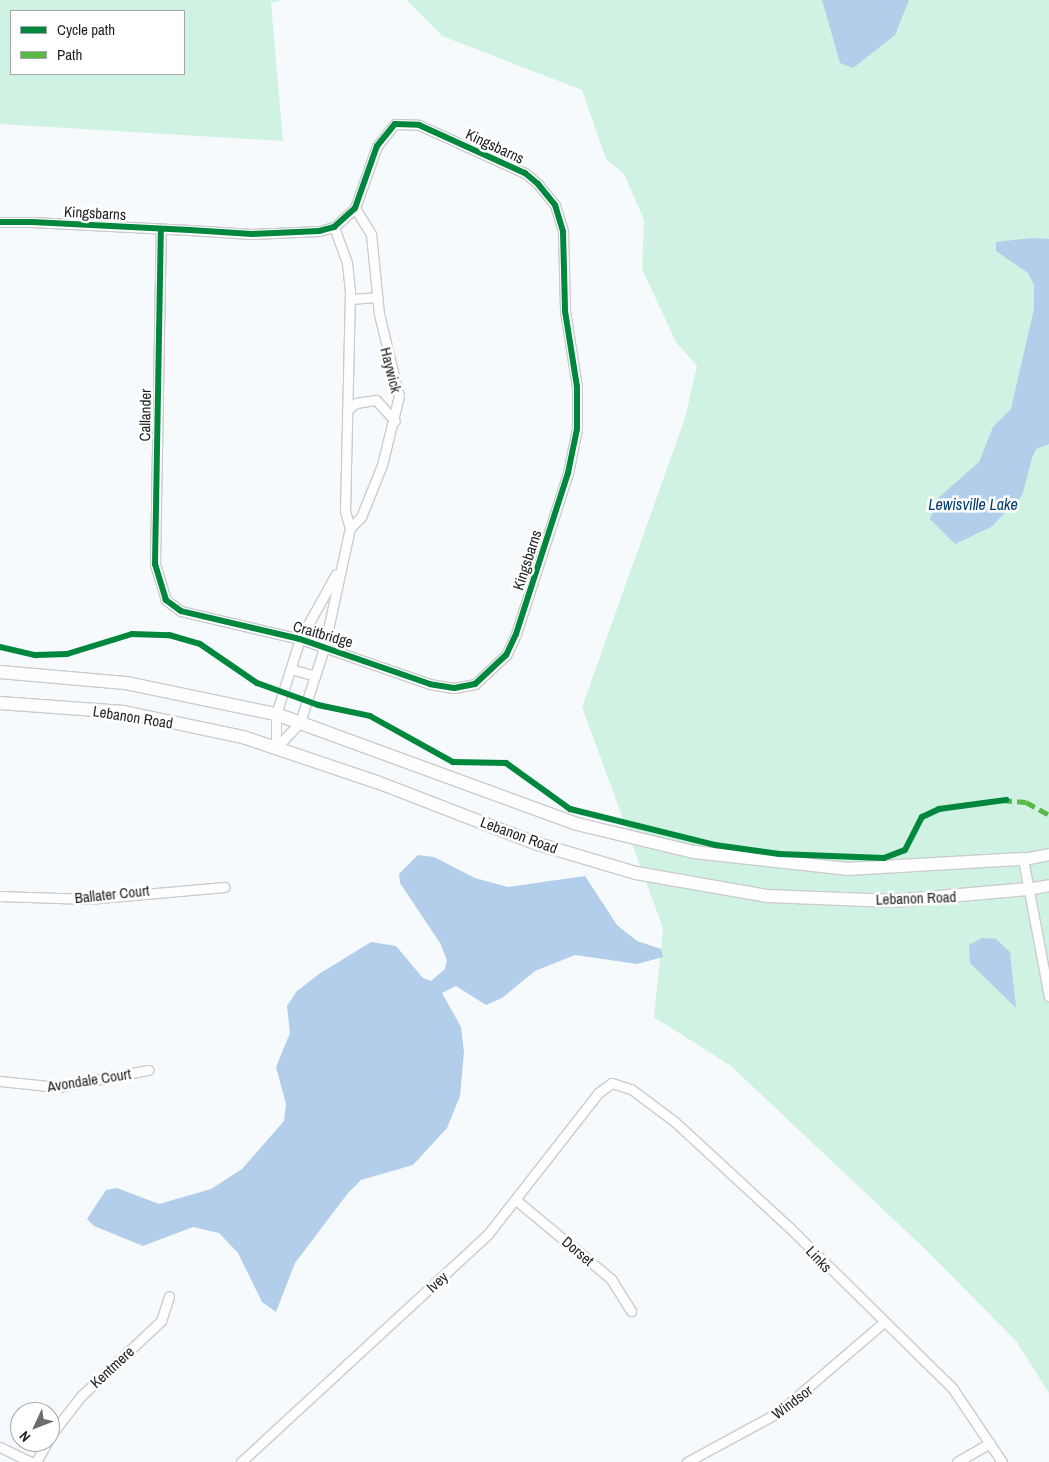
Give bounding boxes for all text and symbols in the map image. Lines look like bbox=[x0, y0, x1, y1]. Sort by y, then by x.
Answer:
legend bbox=[10, 10, 185, 75]
text: Cycle path bbox=[57, 19, 115, 40]
text: Path bbox=[57, 44, 82, 65]
street label: Kingsbarns bbox=[463, 125, 527, 167]
street label: Kingsbarns bbox=[63, 202, 127, 224]
street label: Haywick bbox=[377, 345, 405, 395]
street label: Callander bbox=[136, 389, 154, 441]
water label: Lewisville Lake bbox=[928, 494, 1018, 514]
street label: Kingsbarns bbox=[509, 528, 545, 592]
street label: Craitbridge bbox=[291, 617, 355, 651]
street label: Lebanon Road bbox=[92, 702, 174, 732]
street label: Lebanon Road bbox=[478, 813, 560, 857]
street label: Ballater Court bbox=[74, 881, 150, 907]
street label: Lebanon Road bbox=[875, 888, 957, 908]
street label: Avondale Court bbox=[46, 1064, 132, 1096]
street label: Dorset bbox=[558, 1232, 598, 1270]
street label: Links bbox=[802, 1242, 836, 1276]
street label: Ivey bbox=[423, 1268, 451, 1296]
street label: Kentmere bbox=[86, 1342, 138, 1392]
street label: Windsor bbox=[768, 1381, 816, 1423]
north arrow bbox=[10, 1402, 60, 1452]
text: N bbox=[15, 1427, 34, 1446]

